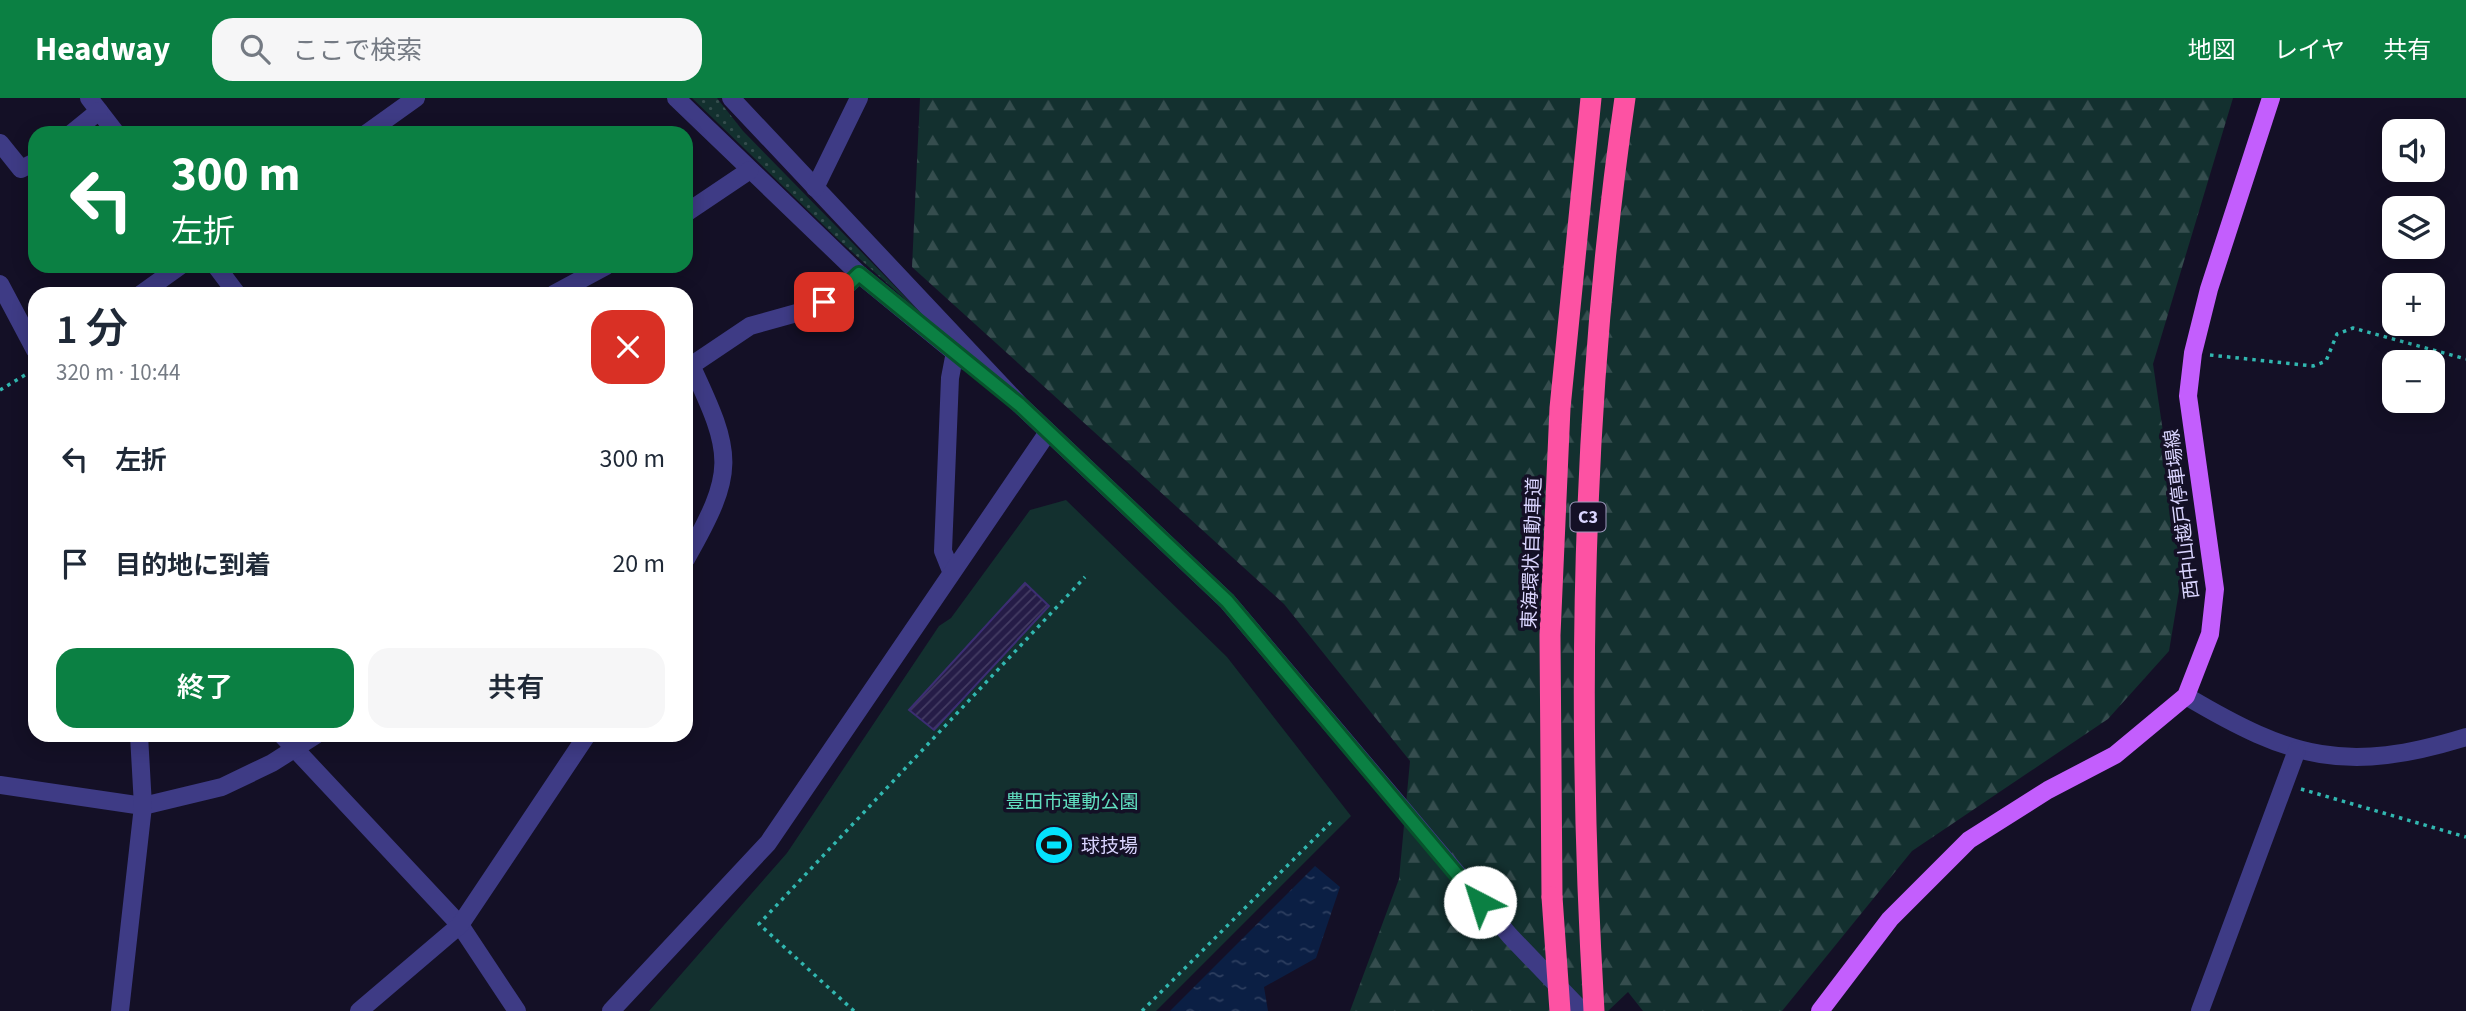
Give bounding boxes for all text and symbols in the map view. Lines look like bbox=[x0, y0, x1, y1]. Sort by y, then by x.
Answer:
search box bbox=[212, 18, 702, 81]
text: Headway bbox=[35, 26, 170, 73]
icon: search bbox=[236, 30, 274, 68]
text: ここで検索 bbox=[292, 32, 422, 69]
text: 地図 bbox=[2188, 33, 2236, 68]
text: レイヤ bbox=[2274, 33, 2345, 68]
text: 共有 bbox=[2383, 33, 2431, 68]
map controls bbox=[2382, 119, 2445, 413]
button: sound bbox=[2382, 119, 2445, 182]
text: 300 m bbox=[171, 140, 300, 210]
icon: left bbox=[56, 154, 147, 245]
button: layers bbox=[2382, 196, 2445, 259]
text: 左折 bbox=[171, 209, 235, 255]
pin bbox=[794, 272, 854, 332]
button: + bbox=[2382, 273, 2445, 336]
icon: arrive bbox=[805, 283, 843, 321]
text: 1 分 bbox=[56, 300, 128, 360]
button: close bbox=[591, 310, 665, 384]
button: − bbox=[2382, 350, 2445, 413]
text: 320 m · 10:44 bbox=[56, 356, 180, 389]
street label: 西中山越戸停車場線 bbox=[2159, 427, 2206, 600]
icon: left bbox=[56, 440, 94, 478]
text: 300 m bbox=[599, 440, 665, 477]
text: 左折 bbox=[115, 442, 167, 479]
street label: 東海環状自動車道 bbox=[1516, 477, 1549, 629]
road number: C3 bbox=[1570, 502, 1606, 531]
icon: arrive bbox=[56, 545, 94, 583]
text: 20 m bbox=[612, 545, 665, 582]
text: 目的地に到着 bbox=[115, 547, 271, 584]
button: 終了 bbox=[56, 648, 354, 728]
button: 共有 bbox=[368, 648, 665, 728]
park label: 豊田市運動公園 bbox=[1005, 789, 1139, 816]
sports icon: 球技場 bbox=[1033, 824, 1075, 866]
place label: 球技場 bbox=[1081, 833, 1138, 860]
position arrow bbox=[1443, 865, 1517, 939]

